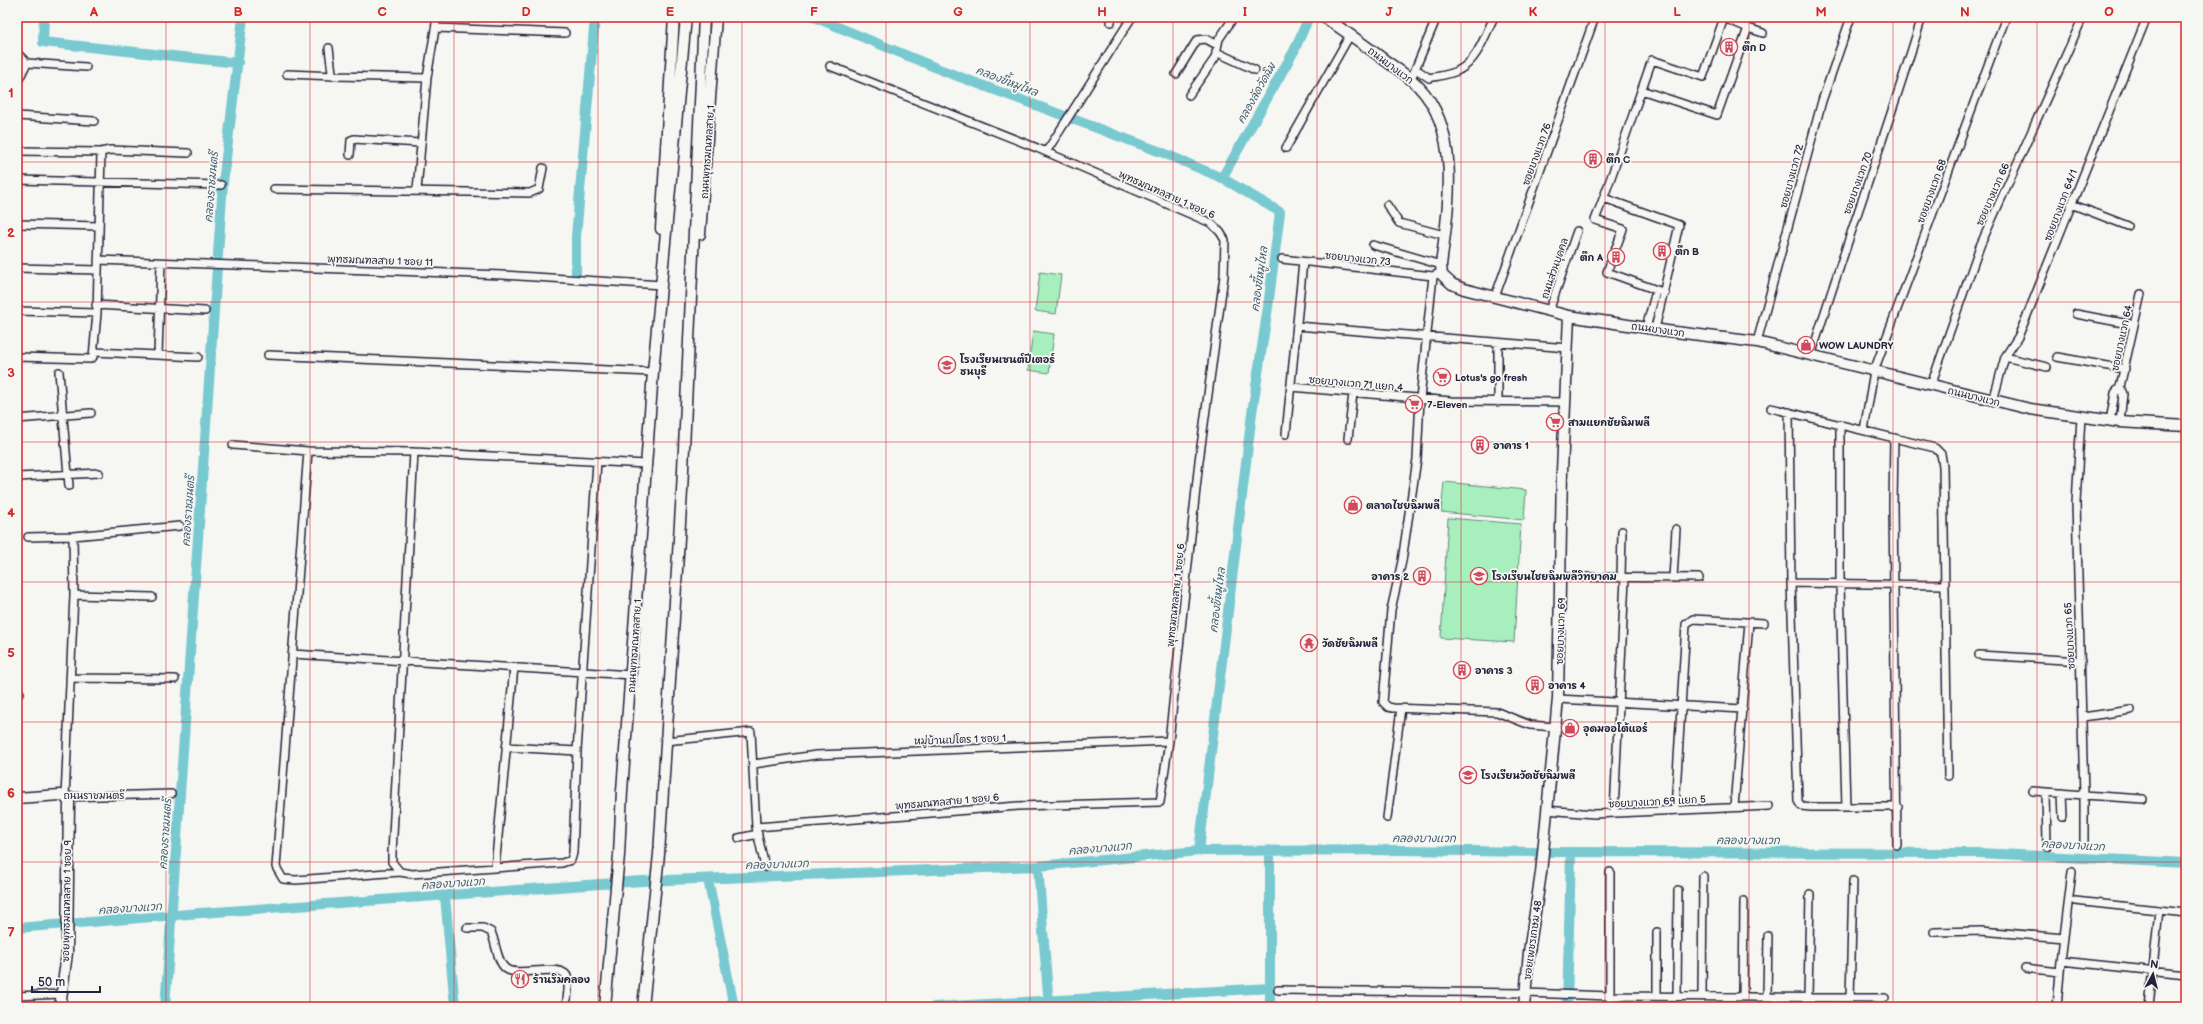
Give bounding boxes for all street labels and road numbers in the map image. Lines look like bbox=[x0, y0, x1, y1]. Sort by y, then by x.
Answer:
street label: ถนนบางแวก bbox=[1365, 45, 1415, 87]
street label: ถนนพุทธมณฑลสาย 1 bbox=[699, 105, 719, 199]
street label: ซอยบางแวก 76 bbox=[1520, 121, 1554, 187]
street label: ซอยบางแวก 72 bbox=[1778, 143, 1806, 210]
street label: ซอยบางแวก 70 bbox=[1841, 150, 1875, 216]
street label: ซอยบางแวก 68 bbox=[1915, 158, 1949, 225]
street label: ซอยบางแวก 66 bbox=[1974, 161, 2012, 228]
street label: พุทธมณฑลสาย 1 ซอย 6 bbox=[1116, 168, 1217, 223]
street label: ซอยบางแวก 64/1 bbox=[2042, 168, 2080, 243]
street label: ถนนส่วนบุคคล bbox=[1538, 236, 1573, 301]
street label: ซอยบางแวก 73 bbox=[1324, 250, 1391, 268]
street label: พุทธมณฑลสาย 1 ซอย 11 bbox=[327, 253, 433, 271]
street label: ซอยบางแวก 64 bbox=[2109, 304, 2135, 372]
street label: ถนนบางแวก bbox=[1630, 320, 1685, 340]
street label: ซอยบางแวก 71 แยก 4 bbox=[1308, 374, 1404, 394]
street label: ถนนบางแวก bbox=[1946, 385, 2001, 409]
street label: พุทธมณฑลสาย 1 ซอย 6 bbox=[1165, 543, 1189, 648]
street label: ซอยบางแวก 69 bbox=[1554, 597, 1568, 665]
street label: ถนนพุทธมณฑลสาย 1 bbox=[626, 599, 646, 693]
street label: ซอยบางแวก 65 bbox=[2062, 602, 2078, 670]
street label: หมู่บ้านเปโตร 1 ซอย 1 bbox=[914, 731, 1006, 749]
street label: ถนนราชมนตรี bbox=[63, 789, 125, 802]
street label: พุทธมณฑลสาย 1 ซอย 6 bbox=[895, 791, 1000, 815]
street label: ซอยบางแวก 69 แยก 5 bbox=[1608, 793, 1706, 811]
street label: ซอยพุทธมณฑลสาย 1 ซอย 9 bbox=[60, 840, 76, 962]
street label: ซอยเพชรเกษม 48 bbox=[1521, 900, 1545, 981]

